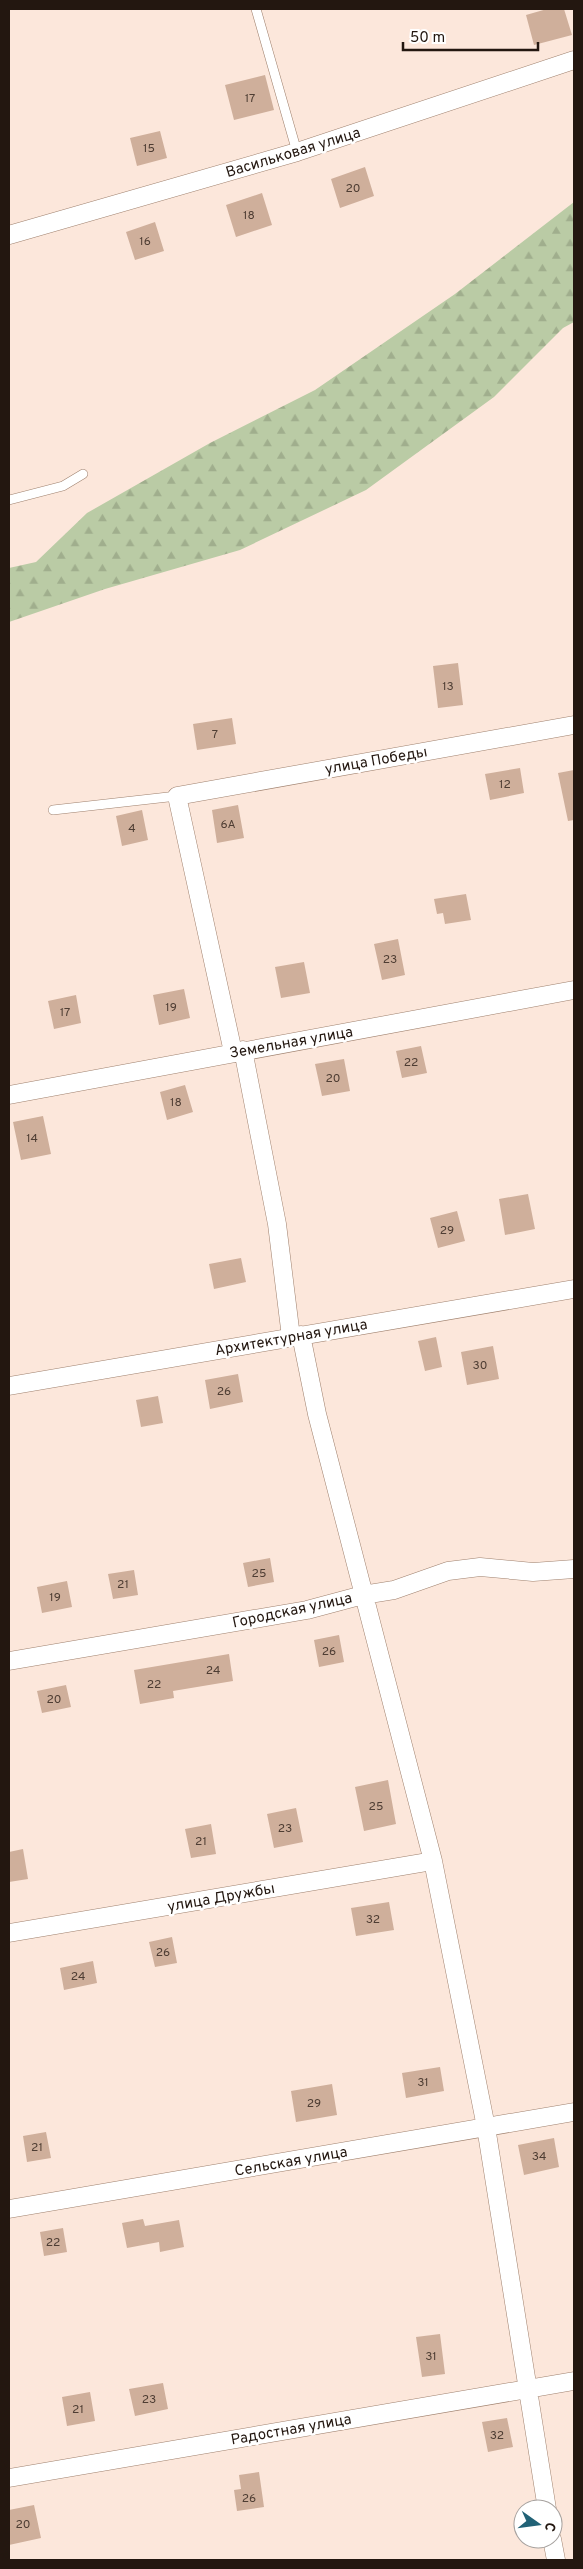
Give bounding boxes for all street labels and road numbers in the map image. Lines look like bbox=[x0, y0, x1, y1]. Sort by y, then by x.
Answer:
street label: Васильковая улица bbox=[224, 124, 363, 183]
street label: улица Победы bbox=[323, 743, 429, 780]
street label: Земельная улица bbox=[228, 1023, 355, 1064]
street label: Архитектурная улица bbox=[214, 1316, 369, 1361]
street label: Городская улица bbox=[231, 1590, 354, 1633]
street label: улица Дружбы bbox=[166, 1880, 277, 1917]
street label: Сельская улица bbox=[233, 2143, 349, 2182]
street label: Радостная улица bbox=[229, 2411, 353, 2450]

